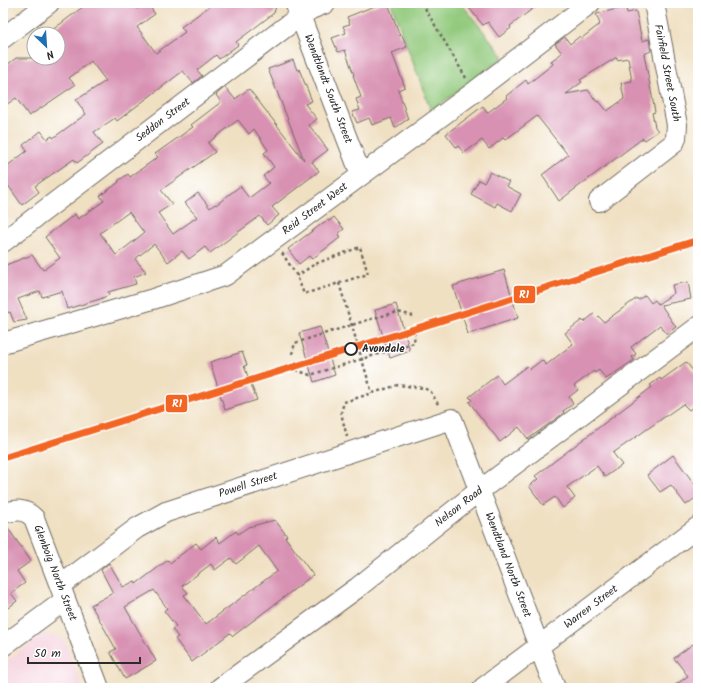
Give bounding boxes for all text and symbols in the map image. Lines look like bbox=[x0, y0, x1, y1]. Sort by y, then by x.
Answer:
street label: Fairfield Street South bbox=[649, 23, 685, 123]
north arrow bbox=[26, 26, 66, 66]
street label: Wendtlandt South Street bbox=[299, 32, 357, 147]
text: N bbox=[43, 45, 57, 64]
street label: Seddon Street bbox=[132, 93, 195, 147]
street label: Reid Street West bbox=[278, 178, 352, 240]
line badge: R1 bbox=[513, 285, 536, 304]
text: R1 bbox=[519, 286, 530, 304]
place label: Avondale bbox=[362, 340, 405, 358]
marker: Avondale bbox=[344, 342, 358, 356]
line badge: R1 bbox=[165, 394, 188, 413]
text: R1 bbox=[172, 395, 183, 413]
street label: Powell Street bbox=[216, 467, 280, 503]
street label: Nelson Road bbox=[431, 482, 487, 532]
street label: Wendtland North Street bbox=[480, 510, 537, 621]
street label: Glenboig North Street bbox=[28, 522, 82, 624]
street label: Warren Street bbox=[560, 580, 623, 633]
scale bar bbox=[28, 639, 140, 665]
text: 50 m bbox=[34, 644, 61, 663]

